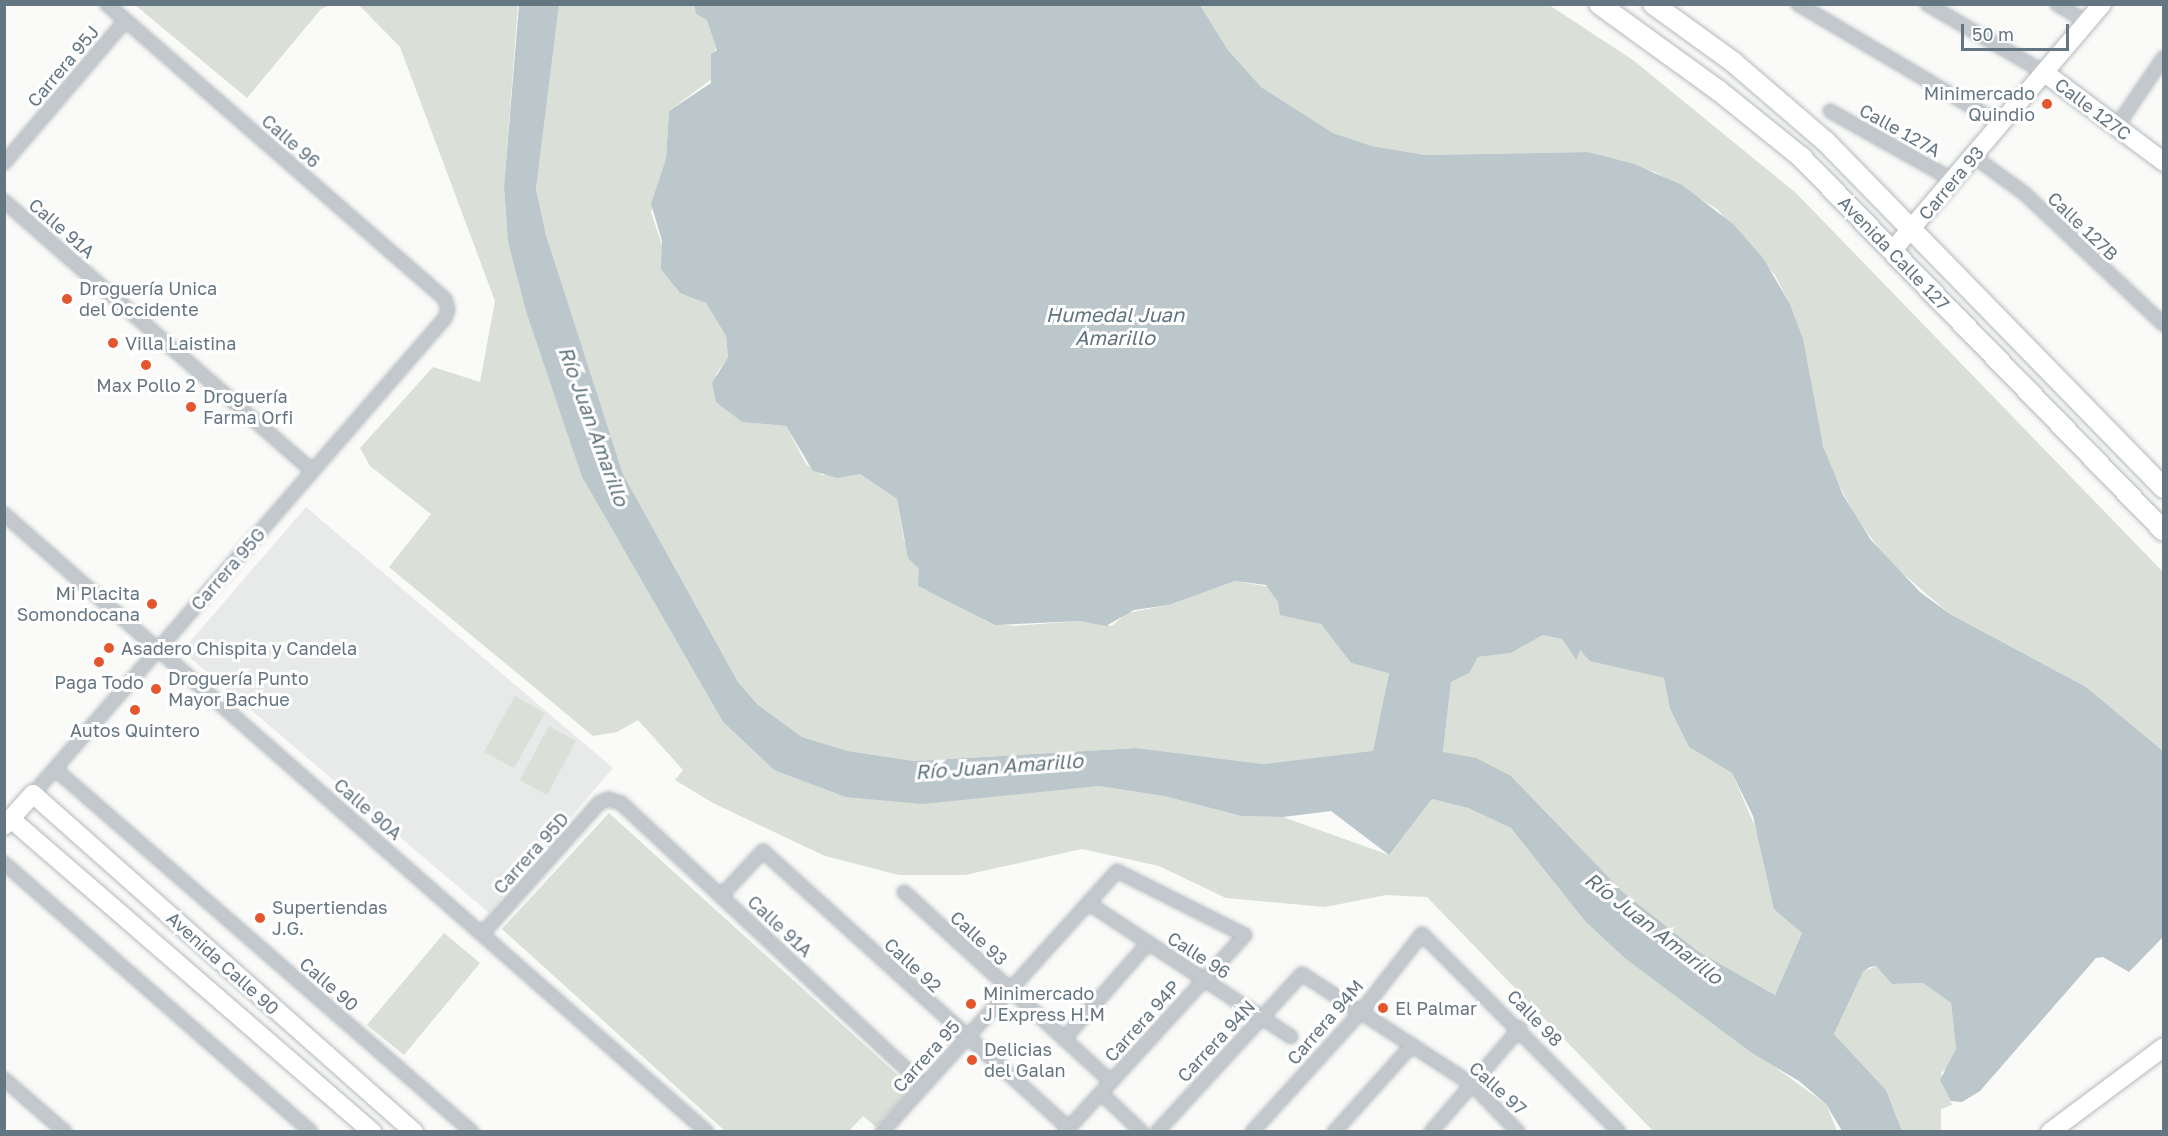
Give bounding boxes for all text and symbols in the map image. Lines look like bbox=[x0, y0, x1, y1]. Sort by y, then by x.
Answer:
scale bar bbox=[1964, 12, 2072, 50]
street label: Carrera 95J bbox=[23, 21, 103, 111]
text: 50 m bbox=[1972, 23, 2014, 45]
street label: Calle 127C bbox=[2051, 73, 2135, 145]
place label: Minimercado Quindio bbox=[1924, 83, 2035, 125]
marker: Minimercado Quindio bbox=[2040, 97, 2054, 111]
street label: Calle 127A bbox=[1856, 99, 1944, 161]
street label: Calle 96 bbox=[257, 110, 325, 172]
street label: Carrera 93 bbox=[1914, 142, 1988, 224]
street label: Calle 127B bbox=[2043, 187, 2123, 265]
street label: Avenida Calle 127 bbox=[1834, 191, 1954, 315]
street label: Calle 91A bbox=[25, 193, 99, 263]
place label: Droguería Unica del Occidente bbox=[79, 278, 217, 320]
marker: Droguería Unica del Occidente bbox=[60, 292, 74, 306]
water label: Humedal Juan Amarillo bbox=[1046, 302, 1184, 349]
place label: Villa Laistina bbox=[125, 332, 236, 354]
marker: Villa Laistina bbox=[106, 336, 120, 350]
water label: Río Juan Amarillo bbox=[554, 343, 634, 509]
marker: Max Pollo 2 bbox=[139, 358, 153, 372]
place label: Max Pollo 2 bbox=[96, 374, 196, 396]
place label: Droguería Farma Orfi bbox=[203, 386, 293, 428]
marker: Droguería Farma Orfi bbox=[184, 400, 198, 414]
street label: Carrera 95G bbox=[186, 523, 270, 615]
place label: Mi Placita Somondocana bbox=[17, 583, 140, 626]
marker: Mi Placita Somondocana bbox=[145, 597, 159, 611]
place label: Asadero Chispita y Candela bbox=[121, 637, 357, 659]
marker: Asadero Chispita y Candela bbox=[102, 641, 116, 655]
marker: Paga Todo bbox=[92, 655, 106, 669]
place label: Droguería Punto Mayor Bachue bbox=[168, 668, 309, 710]
place label: Paga Todo bbox=[54, 671, 144, 693]
marker: Droguería Punto Mayor Bachue bbox=[149, 682, 163, 696]
marker: Autos Quintero bbox=[128, 703, 142, 717]
place label: Autos Quintero bbox=[70, 719, 200, 741]
water label: Río Juan Amarillo bbox=[914, 748, 1084, 784]
street label: Calle 90A bbox=[330, 774, 406, 844]
street label: Carrera 95D bbox=[489, 808, 573, 898]
water label: Río Juan Amarillo bbox=[1580, 867, 1728, 989]
street label: Calle 91A bbox=[743, 891, 817, 961]
place label: Supertiendas J.G. bbox=[272, 897, 388, 940]
street label: Calle 93 bbox=[946, 906, 1012, 970]
street label: Avenida Calle 90 bbox=[162, 907, 284, 1019]
marker: Supertiendas J.G. bbox=[253, 911, 267, 925]
street label: Calle 96 bbox=[1164, 927, 1234, 983]
street label: Calle 92 bbox=[880, 933, 946, 997]
street label: Calle 90 bbox=[295, 953, 363, 1015]
street label: Carrera 94M bbox=[1282, 975, 1368, 1069]
street label: Carrera 94P bbox=[1100, 976, 1184, 1066]
place label: Minimercado J Express H.M bbox=[983, 983, 1105, 1026]
street label: Calle 98 bbox=[1503, 985, 1567, 1051]
street label: Carrera 94N bbox=[1173, 996, 1259, 1086]
marker: Minimercado J Express H.M bbox=[964, 997, 978, 1011]
place label: El Palmar bbox=[1395, 997, 1477, 1019]
marker: El Palmar bbox=[1376, 1001, 1390, 1015]
street label: Carrera 95 bbox=[888, 1015, 964, 1097]
place label: Delicias del Galan bbox=[984, 1039, 1066, 1082]
marker: Delicias del Galan bbox=[965, 1053, 979, 1067]
street label: Calle 97 bbox=[1465, 1057, 1531, 1119]

